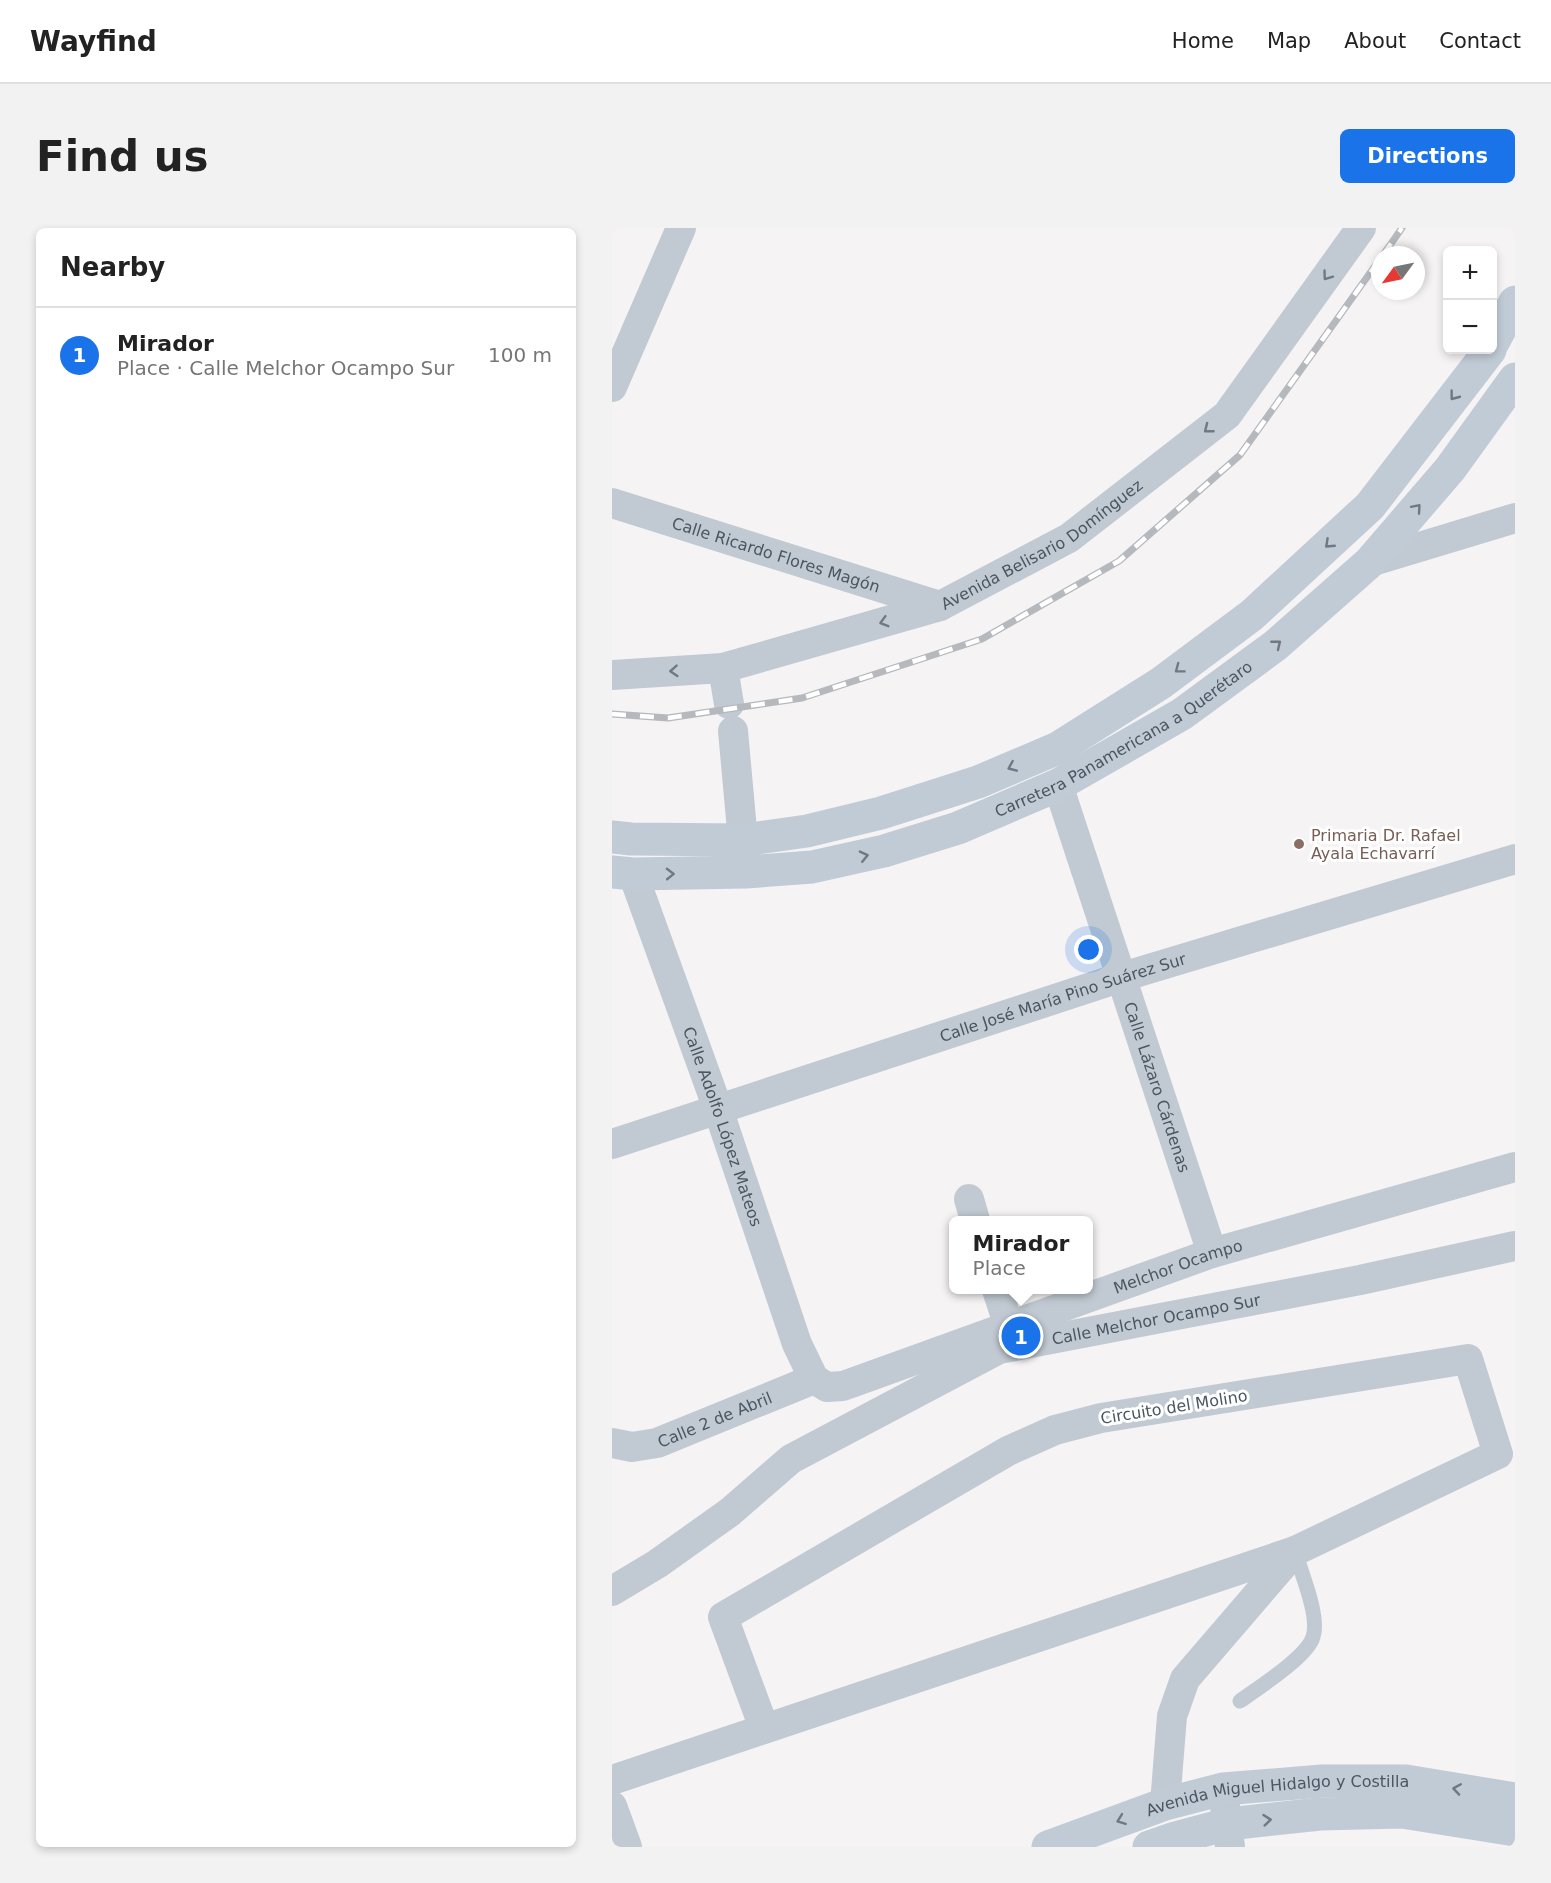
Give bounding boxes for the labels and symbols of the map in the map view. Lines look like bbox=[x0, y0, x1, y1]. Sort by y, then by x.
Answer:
north arrow bbox=[1371, 246, 1425, 300]
one-way arrow bbox=[1323, 269, 1334, 280]
one-way arrow bbox=[1451, 389, 1462, 400]
one-way arrow bbox=[1204, 422, 1215, 433]
street label: Avenida Belisario Domínguez bbox=[938, 475, 1146, 613]
one-way arrow bbox=[1409, 504, 1420, 515]
street label: Calle Ricardo Flores Magón bbox=[670, 513, 882, 596]
one-way arrow bbox=[1325, 537, 1336, 548]
one-way arrow bbox=[879, 615, 890, 627]
one-way arrow bbox=[1270, 640, 1281, 651]
street label: Carretera Panamericana a Querétaro bbox=[992, 656, 1256, 821]
one-way arrow bbox=[1175, 662, 1186, 673]
one-way arrow bbox=[670, 664, 679, 677]
one-way arrow bbox=[1007, 760, 1018, 772]
place label: Primaria Dr. Rafael Ayala Echavarrí bbox=[1311, 826, 1461, 863]
marker: Primaria Dr. Rafael Ayala Echavarrí bbox=[1292, 837, 1306, 851]
one-way arrow bbox=[859, 850, 869, 863]
one-way arrow bbox=[666, 867, 675, 880]
your location bbox=[1074, 935, 1103, 964]
street label: Calle José María Pino Suárez Sur bbox=[937, 949, 1188, 1046]
street label: Calle Lázaro Cárdenas bbox=[1120, 999, 1194, 1175]
street label: Calle Adolfo López Mateos bbox=[679, 1024, 766, 1229]
street label: Melchor Ocampo bbox=[1111, 1235, 1245, 1297]
street label: Calle Melchor Ocampo Sur bbox=[1050, 1290, 1262, 1348]
pin: 1 bbox=[1002, 1314, 1040, 1358]
street label: Circuito del Molino bbox=[1099, 1386, 1249, 1428]
street label: Calle 2 de Abril bbox=[655, 1388, 775, 1451]
street label: Avenida Miguel Hidalgo y Costilla bbox=[1143, 1772, 1409, 1820]
one-way arrow bbox=[1453, 1784, 1462, 1796]
one-way arrow bbox=[1116, 1813, 1127, 1825]
one-way arrow bbox=[1262, 1814, 1272, 1827]

